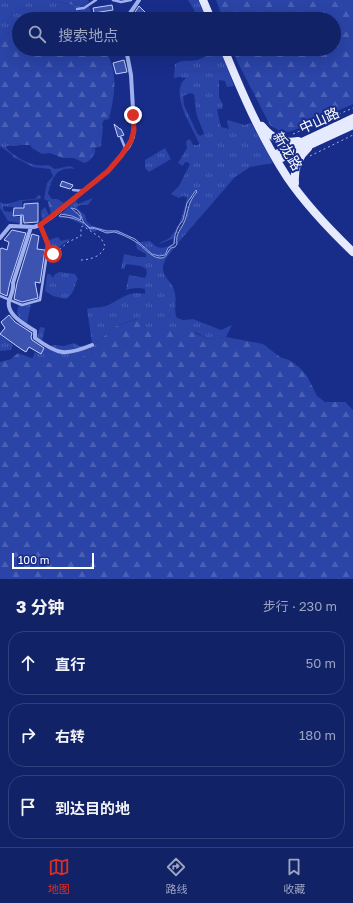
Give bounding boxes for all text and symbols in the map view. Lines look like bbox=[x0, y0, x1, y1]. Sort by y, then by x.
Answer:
search box bbox=[12, 12, 341, 56]
icon: search bbox=[26, 23, 48, 45]
text: 搜索地点 bbox=[58, 26, 118, 44]
street label: 中山路 bbox=[296, 103, 342, 137]
route end bbox=[124, 106, 142, 124]
street label: 新龙路 bbox=[270, 129, 306, 173]
route start bbox=[44, 245, 62, 263]
scale bar bbox=[12, 551, 94, 570]
text: 100 m bbox=[18, 553, 49, 566]
text: 3 分钟 bbox=[16, 596, 65, 617]
text: 步行 · 230 m bbox=[263, 598, 337, 614]
icon: ahead bbox=[17, 652, 39, 674]
text: 直行 bbox=[55, 655, 85, 673]
text: 50 m bbox=[306, 655, 336, 671]
icon: right bbox=[17, 724, 39, 746]
text: 右转 bbox=[55, 727, 85, 745]
text: 180 m bbox=[299, 727, 336, 743]
icon: arrive bbox=[17, 796, 39, 818]
text: 到达目的地 bbox=[55, 799, 130, 817]
tab: 地图 bbox=[48, 856, 70, 896]
tab: 路线 bbox=[165, 856, 187, 896]
tab: 收藏 bbox=[283, 856, 305, 896]

